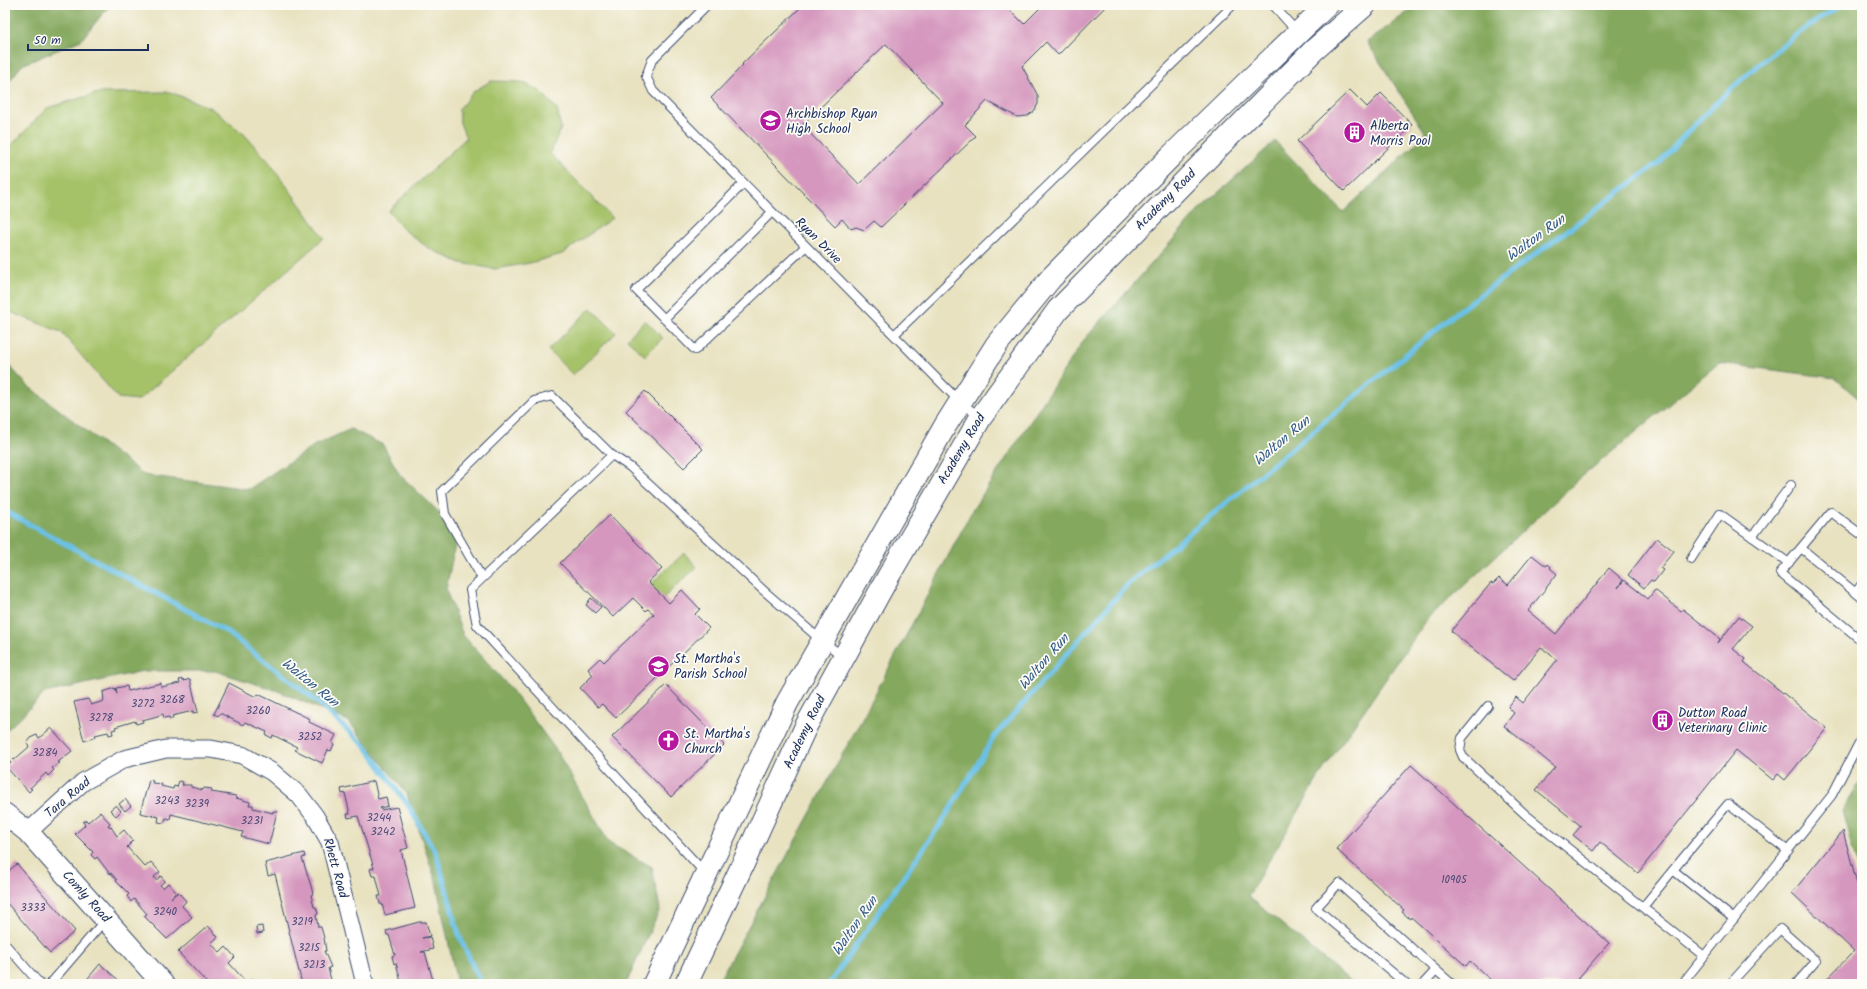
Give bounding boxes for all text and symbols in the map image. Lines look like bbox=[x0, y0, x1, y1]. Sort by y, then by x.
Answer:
scale bar bbox=[28, 26, 148, 52]
text: 50 m bbox=[34, 31, 61, 50]
place label: Archbishop Ryan High School bbox=[786, 104, 877, 140]
school or university icon: Archbishop Ryan High School bbox=[757, 108, 783, 134]
place label: Alberta Morris Pool bbox=[1370, 116, 1431, 152]
building icon: Alberta Morris Pool bbox=[1341, 120, 1367, 146]
street label: Academy Road bbox=[1130, 164, 1202, 236]
water label: Walton Run bbox=[1502, 208, 1571, 267]
street label: Ryan Drive bbox=[790, 213, 846, 269]
street label: Academy Road bbox=[932, 409, 992, 489]
water label: Walton Run bbox=[1249, 410, 1316, 471]
water label: Walton Run bbox=[1013, 628, 1076, 695]
place label: St. Martha's Parish School bbox=[674, 649, 747, 685]
water label: Walton Run bbox=[277, 653, 345, 714]
school or university icon: St. Martha's Parish School bbox=[646, 653, 672, 679]
house number: 3268 bbox=[159, 691, 185, 709]
street label: Academy Road bbox=[778, 691, 832, 772]
house number: 3272 bbox=[131, 695, 155, 713]
house number: 3260 bbox=[246, 702, 271, 720]
place label: Dutton Road Veterinary Clinic bbox=[1678, 703, 1768, 739]
building icon: Dutton Road Veterinary Clinic bbox=[1649, 707, 1675, 733]
house number: 3278 bbox=[89, 709, 114, 727]
place label: St. Martha's Church bbox=[684, 724, 751, 760]
house number: 3252 bbox=[298, 728, 322, 746]
church icon: St. Martha's Church bbox=[655, 728, 681, 754]
house number: 3284 bbox=[32, 744, 58, 762]
street label: Tara Road bbox=[40, 772, 96, 824]
house number: 3243 bbox=[154, 792, 180, 810]
house number: 3239 bbox=[185, 795, 210, 813]
house number: 3244 bbox=[367, 809, 391, 827]
house number: 3231 bbox=[241, 812, 263, 830]
house number: 3242 bbox=[370, 823, 396, 841]
street label: Rhett Road bbox=[316, 835, 354, 901]
street label: Comly Road bbox=[57, 866, 116, 928]
house number: 10905 bbox=[1441, 871, 1468, 889]
water label: Walton Run bbox=[826, 891, 884, 960]
house number: 3333 bbox=[20, 899, 46, 917]
house number: 3240 bbox=[153, 903, 178, 921]
house number: 3219 bbox=[291, 913, 313, 931]
house number: 3215 bbox=[298, 939, 321, 957]
house number: 3213 bbox=[303, 956, 325, 974]

